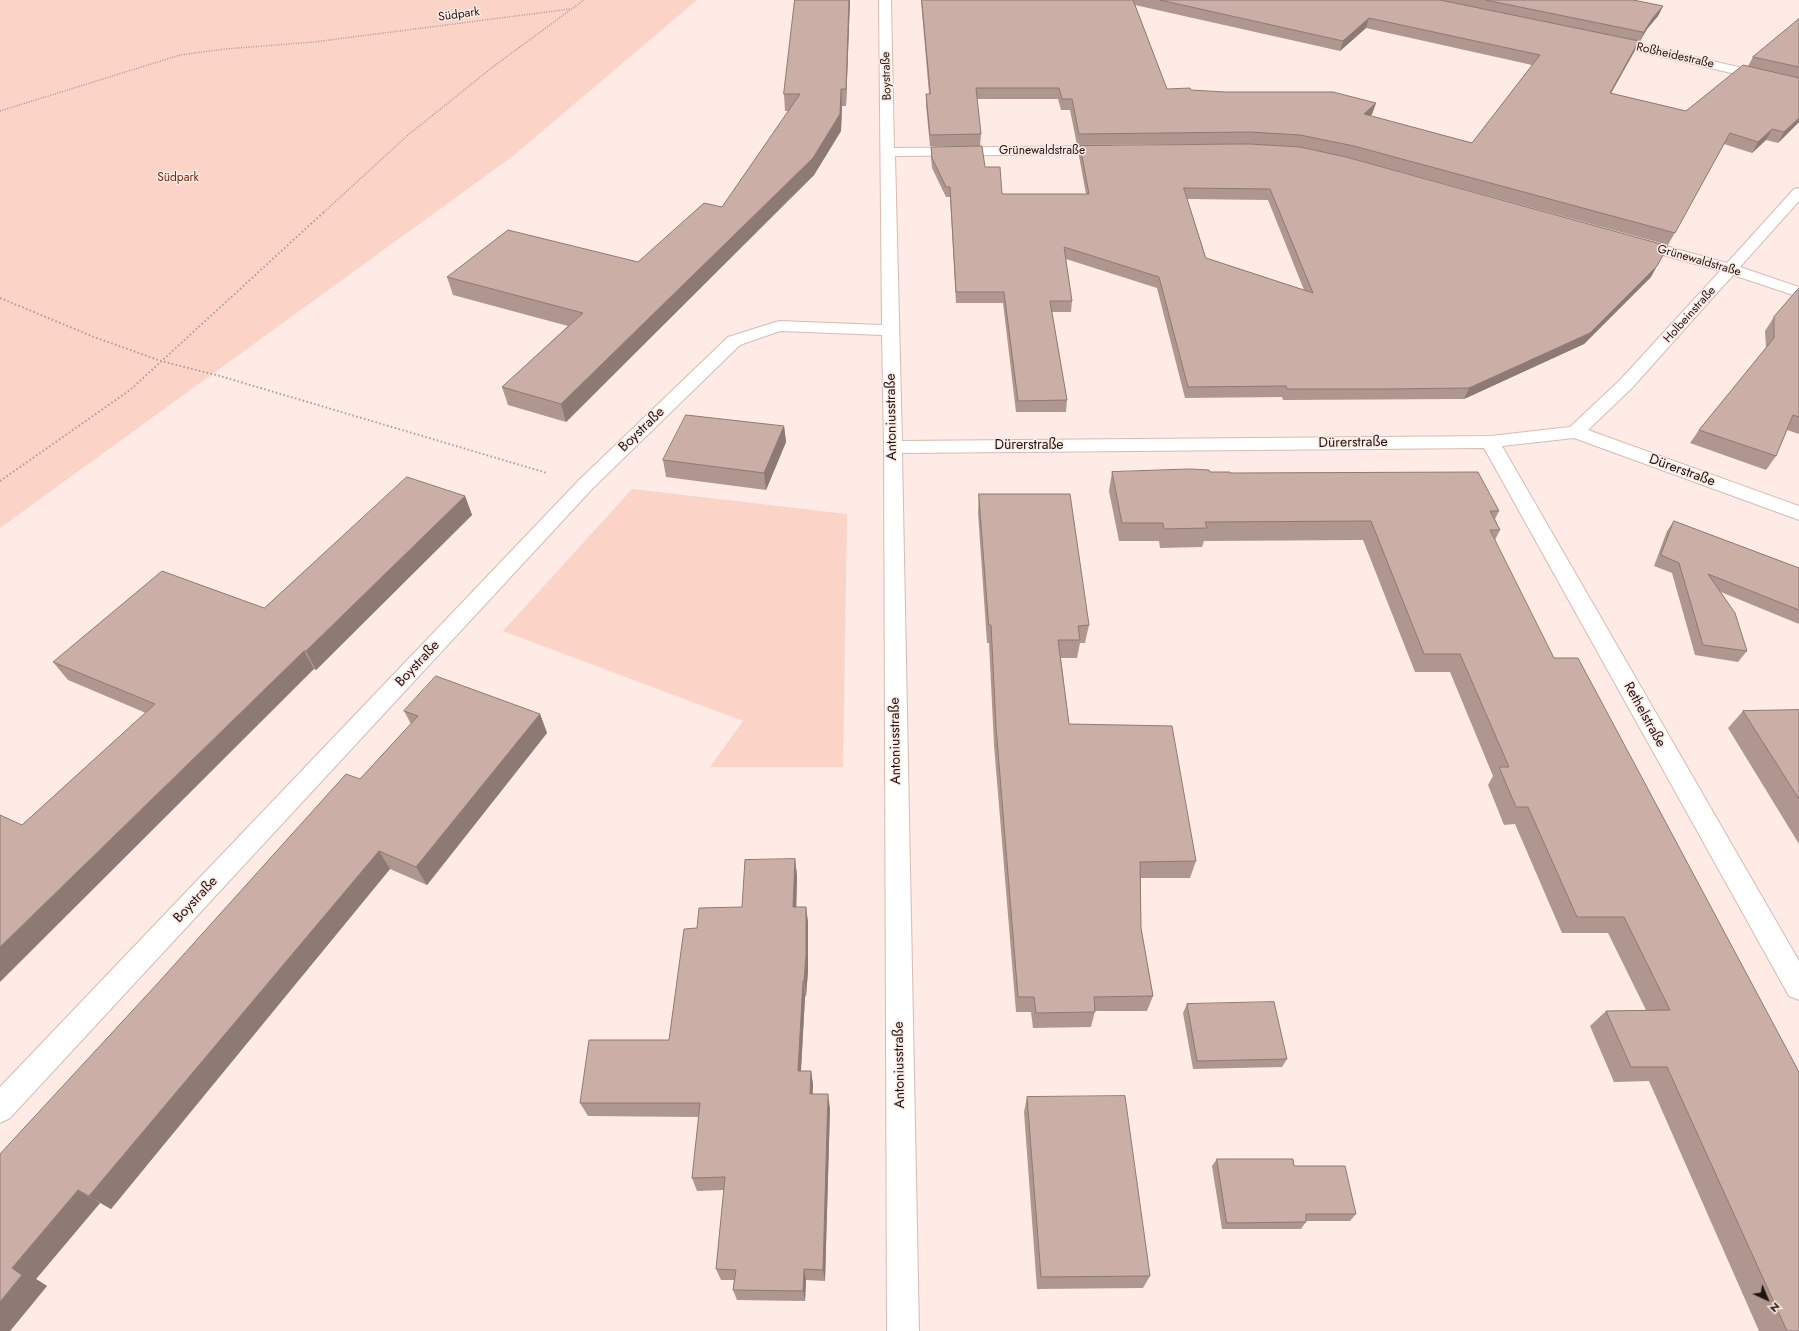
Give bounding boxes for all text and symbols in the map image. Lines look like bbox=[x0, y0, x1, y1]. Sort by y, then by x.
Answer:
street label: Südpark bbox=[437, 5, 481, 25]
street label: Roßheidestraße bbox=[1635, 40, 1715, 72]
street label: Boystraße bbox=[879, 51, 895, 101]
street label: Grünewaldstraße bbox=[999, 144, 1085, 158]
park label: Südpark bbox=[157, 171, 199, 185]
street label: Grünewaldstraße bbox=[1656, 242, 1742, 280]
street label: Holbeinstraße bbox=[1661, 284, 1719, 346]
street label: Antoniusstraße bbox=[883, 373, 901, 461]
street label: Boystraße bbox=[616, 404, 668, 456]
street label: Dürerstraße bbox=[1318, 434, 1388, 452]
street label: Dürerstraße bbox=[994, 438, 1064, 454]
street label: Dürerstraße bbox=[1647, 451, 1717, 491]
street label: Boystraße bbox=[392, 637, 444, 691]
street label: Rethelstraße bbox=[1619, 680, 1669, 750]
street label: Antoniusstraße bbox=[887, 697, 905, 785]
street label: Boystraße bbox=[170, 873, 222, 927]
street label: Antoniusstraße bbox=[891, 1021, 909, 1109]
north arrow bbox=[1747, 1279, 1787, 1319]
text: N bbox=[1767, 1299, 1784, 1316]

